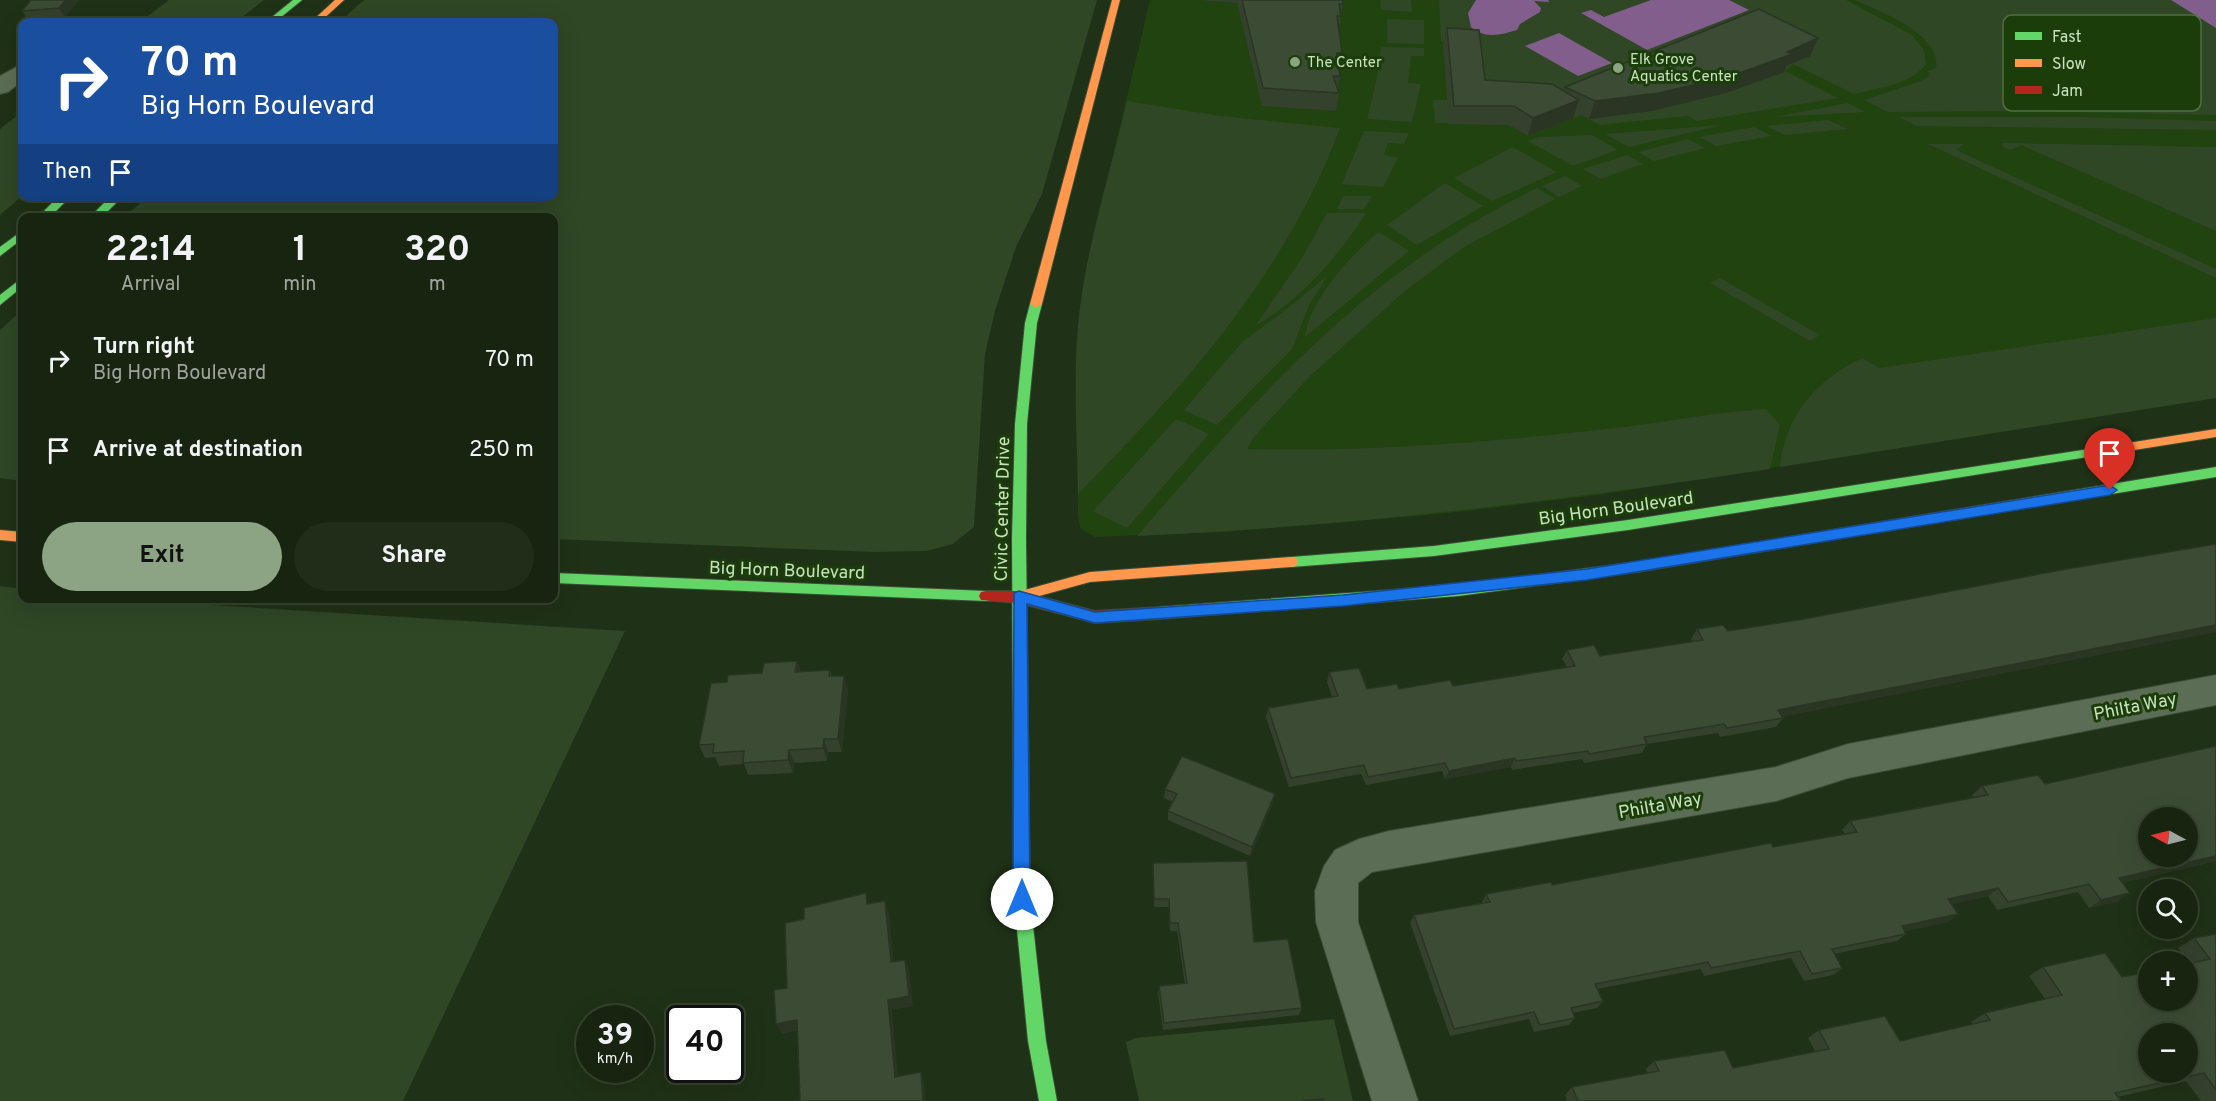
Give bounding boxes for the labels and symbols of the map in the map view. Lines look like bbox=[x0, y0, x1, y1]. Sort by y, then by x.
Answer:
legend bbox=[2003, 15, 2201, 111]
text: Fast bbox=[2052, 28, 2082, 48]
place label: Elk Grove Aquatics Center bbox=[1630, 51, 1738, 87]
place label: The Center bbox=[1307, 54, 1382, 73]
marker: The Center bbox=[1288, 55, 1302, 69]
text: Slow bbox=[2052, 55, 2086, 75]
marker: Elk Grove Aquatics Center bbox=[1611, 61, 1625, 75]
text: Jam bbox=[2052, 82, 2083, 102]
pin bbox=[2084, 428, 2135, 490]
street label: Civic Center Drive bbox=[991, 436, 1016, 582]
street label: Big Horn Boulevard bbox=[1537, 487, 1695, 532]
street label: Big Horn Boulevard bbox=[709, 557, 865, 586]
street label: Philta Way bbox=[2092, 688, 2179, 727]
street label: Philta Way bbox=[1617, 788, 1704, 825]
north arrow bbox=[2138, 807, 2198, 867]
position arrow bbox=[990, 867, 1054, 931]
speed limit sign: 40 bbox=[666, 1005, 744, 1083]

